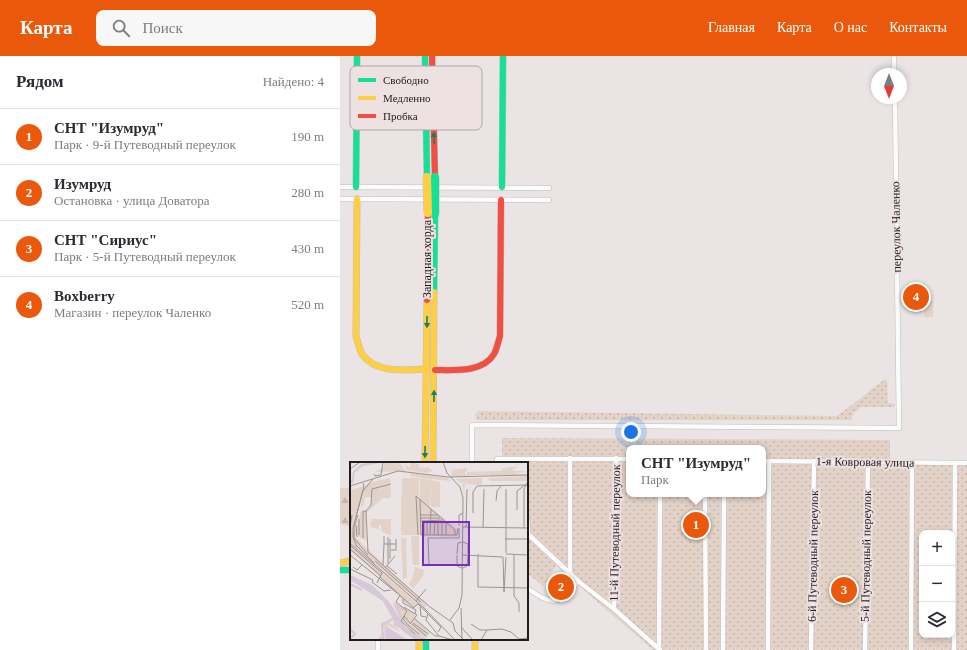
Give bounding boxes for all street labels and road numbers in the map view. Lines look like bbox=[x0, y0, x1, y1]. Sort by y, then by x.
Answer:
street label: переулок Чаленко bbox=[888, 181, 904, 273]
street label: Западная хорда bbox=[420, 219, 434, 298]
street label: 1-я Ковровая улица bbox=[816, 454, 915, 470]
street label: 11-й Путеводный переулок bbox=[607, 464, 623, 602]
street label: 6-й Путеводный переулок bbox=[805, 490, 821, 622]
street label: 5-й Путеводный переулок bbox=[858, 490, 874, 622]

